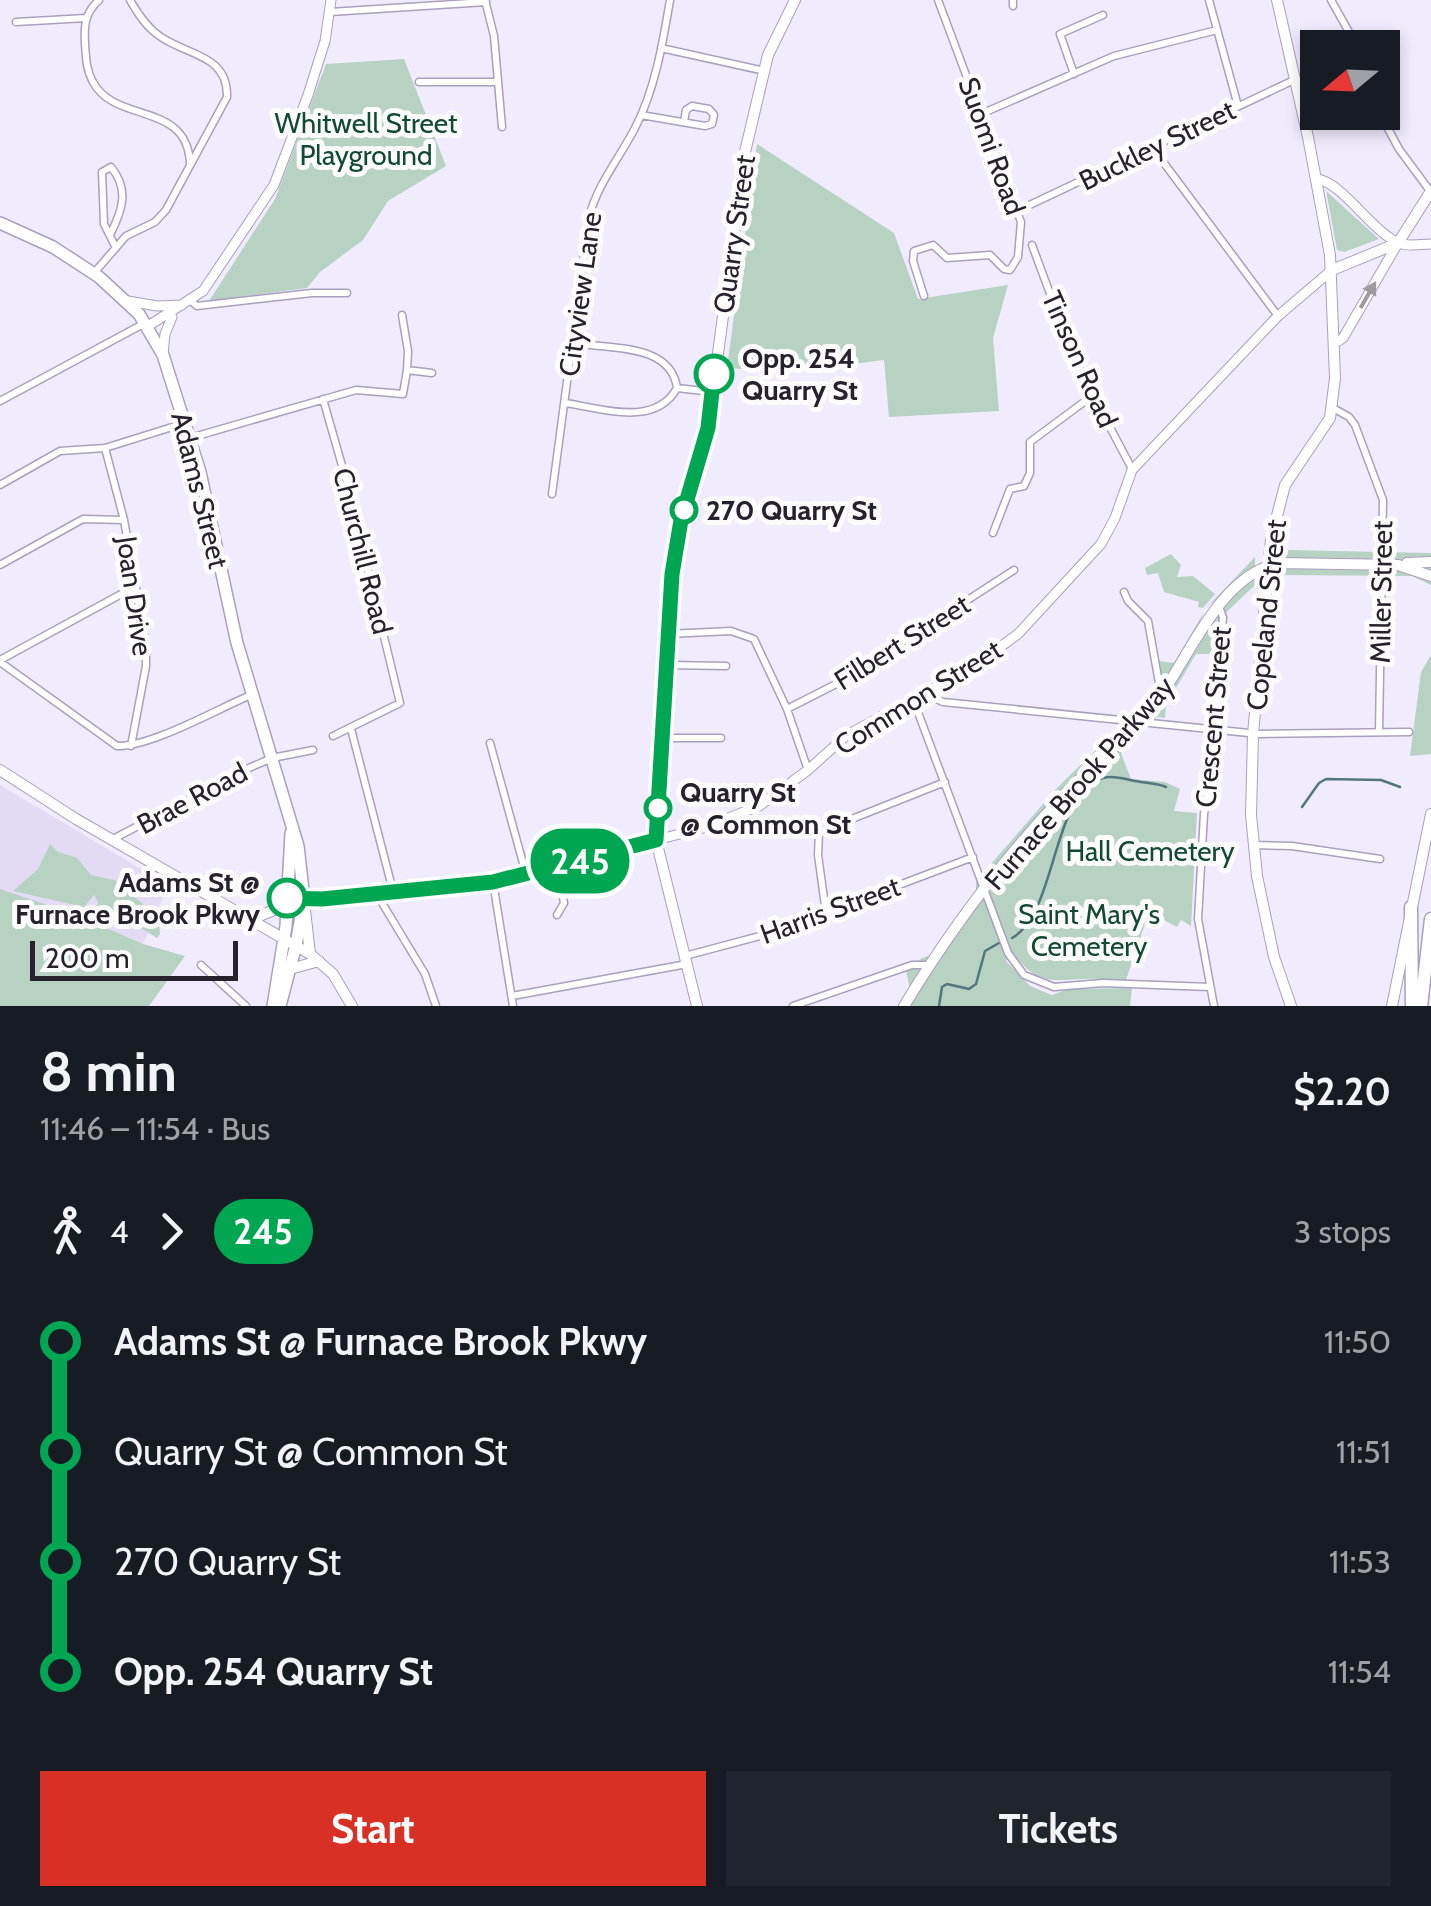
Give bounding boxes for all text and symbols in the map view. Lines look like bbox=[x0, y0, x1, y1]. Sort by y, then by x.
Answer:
north arrow bbox=[1300, 30, 1400, 130]
map controls bbox=[1300, 30, 1400, 130]
street label: Suomi Road bbox=[951, 73, 1033, 219]
street label: Buckley Street bbox=[1073, 93, 1241, 197]
park label: Whitwell Street Playground bbox=[274, 106, 458, 172]
street label: Quarry Street bbox=[706, 153, 762, 315]
street label: Cityview Lane bbox=[552, 210, 608, 378]
one-way arrow bbox=[1359, 281, 1376, 310]
street label: Tinson Road bbox=[1035, 285, 1125, 433]
place label: Opp. 254 Quarry St bbox=[742, 341, 858, 407]
marker: Opp. 254 Quarry St bbox=[695, 355, 733, 393]
street label: Adams Street bbox=[164, 408, 236, 572]
street label: Churchill Road bbox=[326, 465, 400, 637]
place label: 270 Quarry St bbox=[706, 493, 877, 527]
marker: 270 Quarry St bbox=[671, 497, 697, 523]
street label: Copeland Street bbox=[1239, 518, 1293, 712]
street label: Miller Street bbox=[1363, 520, 1399, 664]
street label: Joan Drive bbox=[110, 533, 160, 658]
street label: Filbert Street bbox=[828, 587, 976, 697]
street label: Crescent Street bbox=[1188, 625, 1238, 809]
street label: Common Street bbox=[828, 632, 1008, 762]
street label: Furnace Brook Parkway bbox=[977, 669, 1181, 897]
street label: Brae Road bbox=[131, 755, 253, 841]
place label: Quarry St @ Common St bbox=[680, 775, 851, 841]
marker: Quarry St @ Common St bbox=[645, 795, 671, 821]
line badge: 245 bbox=[522, 828, 638, 894]
park label: Hall Cemetery bbox=[1065, 834, 1235, 868]
text: 245 bbox=[550, 840, 610, 883]
place label: Adams St @ Furnace Brook Pkwy bbox=[15, 865, 260, 931]
street label: Harris Street bbox=[755, 869, 905, 951]
marker: Adams St @ Furnace Brook Pkwy bbox=[268, 879, 306, 917]
park label: Saint Mary's Cemetery bbox=[1018, 897, 1160, 963]
scale bar bbox=[30, 936, 238, 980]
text: 200 m bbox=[45, 941, 130, 975]
text: 8 min bbox=[40, 1038, 177, 1105]
text: $2.20 bbox=[1293, 1068, 1391, 1115]
text: 11:46 – 11:54 · Bus bbox=[40, 1109, 270, 1148]
icon: walk bbox=[40, 1204, 95, 1259]
icon: forward bbox=[144, 1204, 199, 1259]
text: 245 bbox=[234, 1210, 293, 1253]
text: 4 bbox=[110, 1212, 129, 1251]
text: 3 stops bbox=[1294, 1212, 1391, 1251]
text: Adams St @ Furnace Brook Pkwy bbox=[114, 1318, 647, 1365]
text: 11:50 bbox=[1324, 1322, 1391, 1361]
text: Quarry St @ Common St bbox=[114, 1428, 508, 1475]
text: 11:51 bbox=[1336, 1432, 1391, 1471]
text: 270 Quarry St bbox=[114, 1538, 341, 1585]
text: 11:53 bbox=[1329, 1542, 1391, 1581]
text: Opp. 254 Quarry St bbox=[114, 1648, 433, 1695]
text: 11:54 bbox=[1328, 1652, 1391, 1691]
button: Start bbox=[40, 1771, 706, 1886]
button: Tickets bbox=[726, 1771, 1391, 1886]

